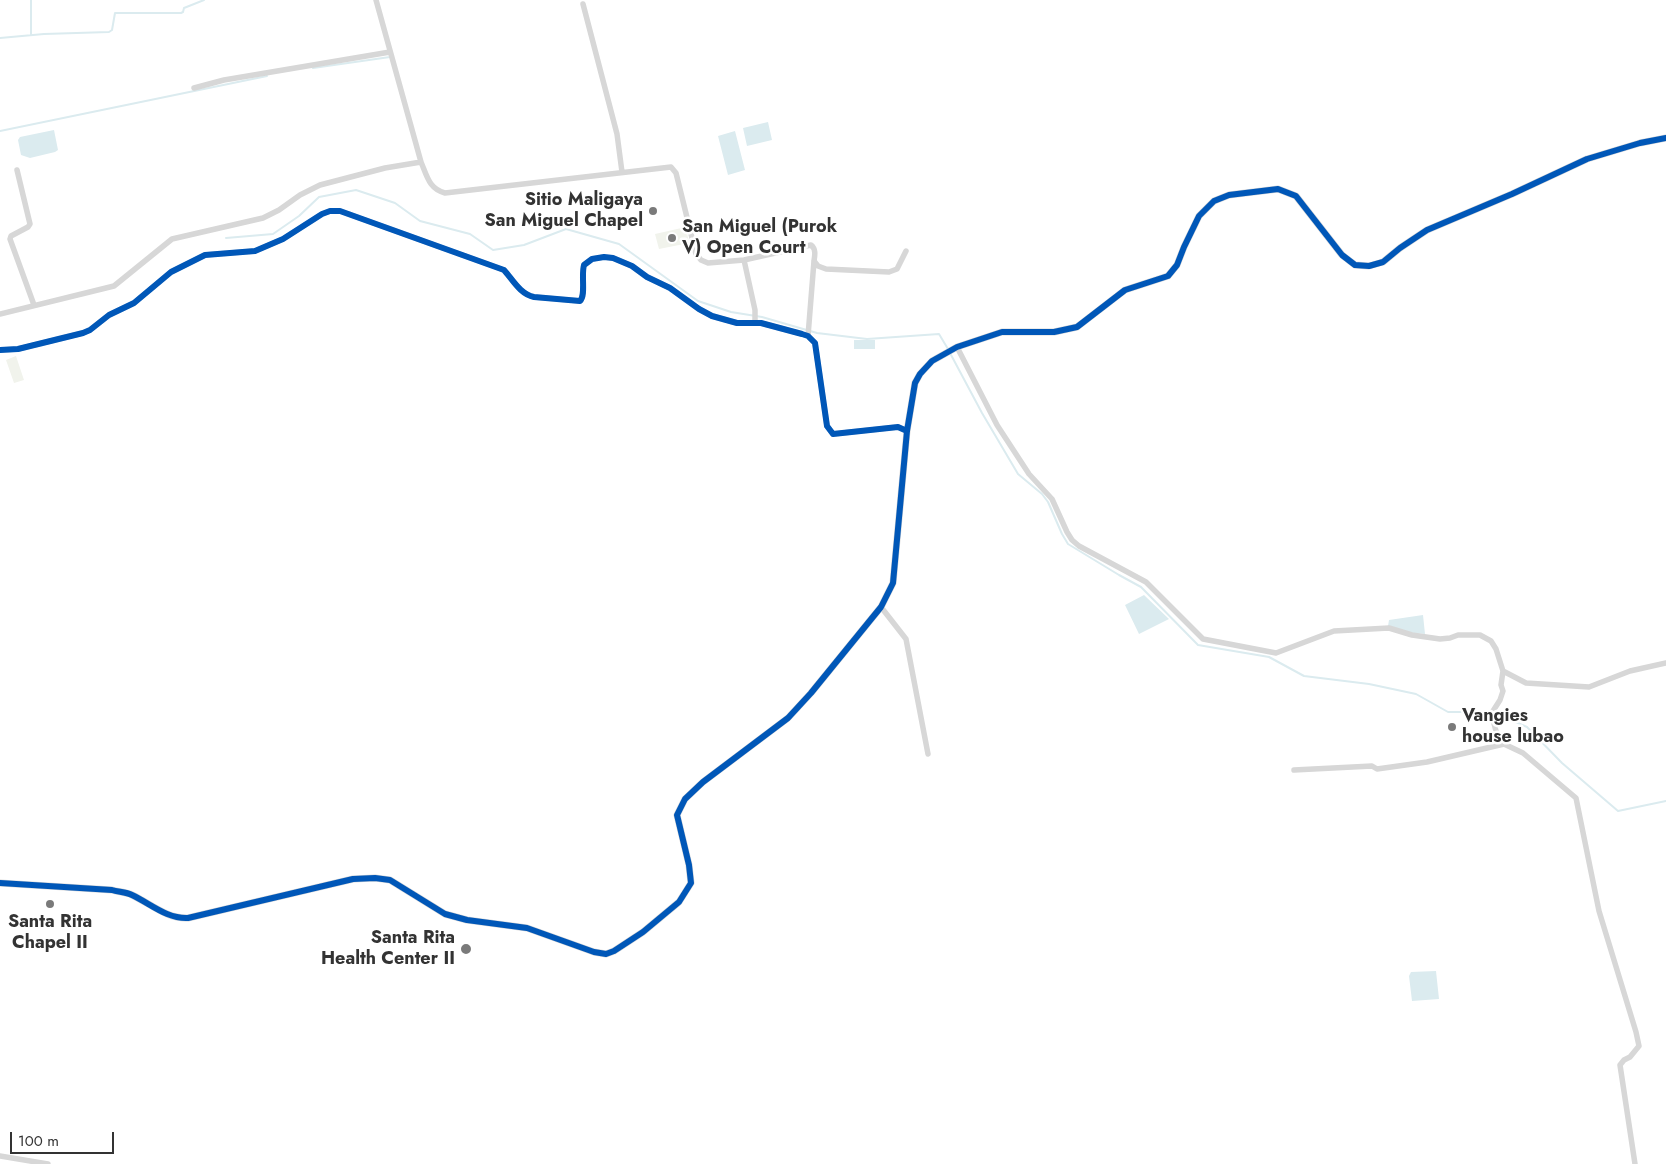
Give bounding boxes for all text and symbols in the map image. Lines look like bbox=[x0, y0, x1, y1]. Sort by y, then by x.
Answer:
place label: Sitio Maligaya San Miguel Chapel bbox=[485, 190, 643, 232]
marker: Sitio Maligaya San Miguel Chapel bbox=[647, 205, 659, 217]
place label: San Miguel (Purok V) Open Court bbox=[682, 217, 837, 260]
marker: San Miguel (Purok V) Open Court bbox=[666, 232, 678, 244]
place label: Vangies house lubao bbox=[1462, 706, 1564, 749]
marker: Vangies house lubao bbox=[1446, 721, 1458, 733]
marker: Santa Rita Chapel II bbox=[44, 898, 56, 910]
place label: Santa Rita Chapel II bbox=[8, 912, 92, 954]
place label: Santa Rita Health Center II bbox=[321, 928, 455, 971]
marker: Santa Rita Health Center II bbox=[459, 942, 473, 956]
scale bar bbox=[12, 1122, 116, 1154]
text: 100 m bbox=[18, 1130, 59, 1152]

